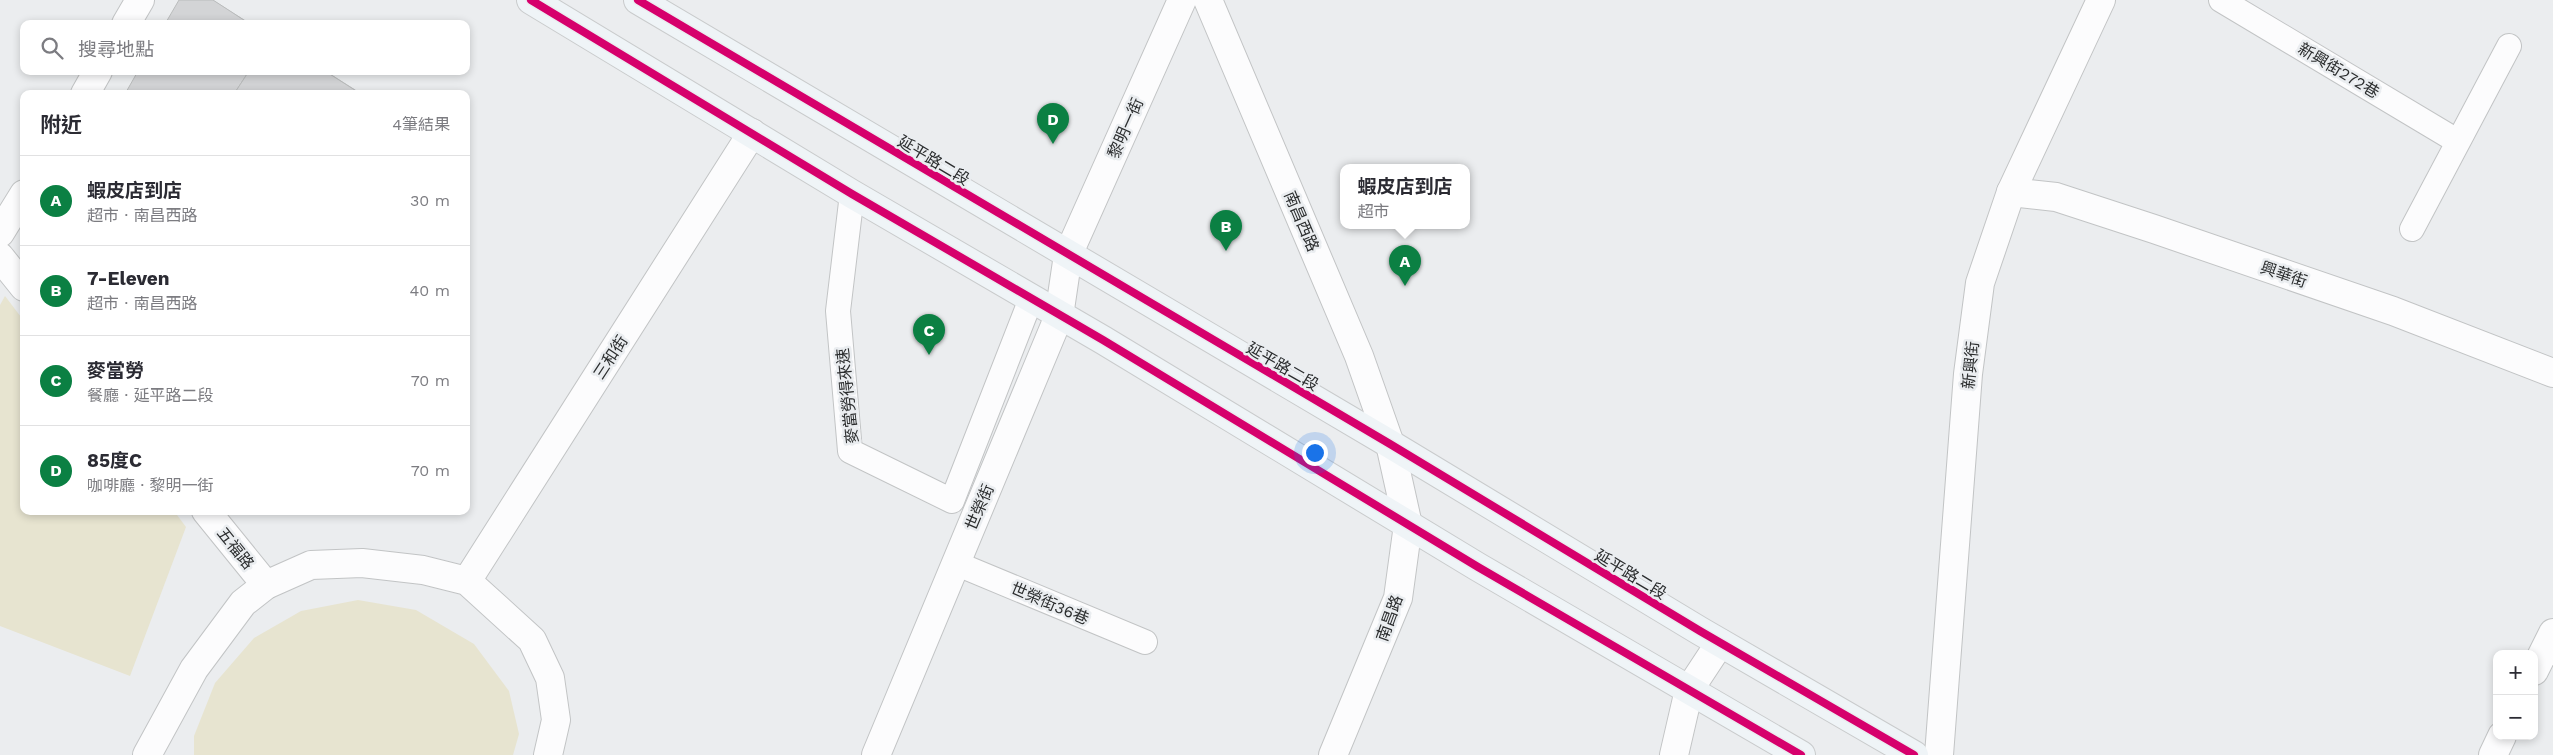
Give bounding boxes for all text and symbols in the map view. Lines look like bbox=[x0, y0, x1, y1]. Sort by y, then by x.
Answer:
search box bbox=[20, 20, 470, 75]
icon: search bbox=[38, 34, 66, 62]
text: 搜尋地點 bbox=[78, 38, 154, 61]
street label: 新興街272巷 bbox=[2295, 39, 2383, 102]
street label: 黎明一街 bbox=[1104, 95, 1147, 161]
pin: D bbox=[1037, 103, 1069, 144]
text: 附近 bbox=[40, 112, 82, 137]
text: 4筆結果 bbox=[392, 115, 450, 134]
street label: 延平路二段 bbox=[895, 132, 973, 189]
popup bbox=[1340, 164, 1470, 229]
text: 蝦皮店到店 bbox=[1357, 175, 1453, 198]
text: 蝦皮店到店 bbox=[87, 179, 182, 202]
street label: 南昌西路 bbox=[1280, 188, 1323, 254]
text: A bbox=[51, 191, 61, 210]
text: 30 m bbox=[410, 191, 450, 210]
text: 超市 bbox=[1357, 202, 1390, 221]
text: 超市 · 南昌西路 bbox=[87, 206, 198, 225]
pin: B bbox=[1210, 210, 1242, 251]
pin: A bbox=[1389, 245, 1421, 286]
street label: 興華街 bbox=[2258, 258, 2310, 291]
text: 7-Eleven bbox=[87, 267, 170, 290]
text: B bbox=[51, 281, 61, 300]
text: 40 m bbox=[410, 281, 450, 300]
text: 超市 · 南昌西路 bbox=[87, 294, 198, 313]
pin: C bbox=[913, 314, 945, 355]
street label: 三和街 bbox=[589, 332, 631, 383]
street label: 延平路二段 bbox=[1243, 338, 1322, 395]
street label: 新興街 bbox=[1959, 340, 1982, 390]
street label: 麥當勞得來速 bbox=[833, 347, 862, 445]
text: 麥當勞 bbox=[87, 359, 144, 382]
text: C bbox=[51, 371, 61, 390]
text: 70 m bbox=[411, 371, 450, 390]
text: 餐廳 · 延平路二段 bbox=[87, 386, 214, 405]
your location bbox=[1302, 440, 1328, 466]
text: 85度C bbox=[87, 449, 142, 472]
text: D bbox=[50, 461, 62, 480]
text: 70 m bbox=[411, 461, 450, 480]
text: 咖啡廳 · 黎明一街 bbox=[87, 476, 214, 495]
street label: 世榮街 bbox=[961, 481, 998, 533]
street label: 五福路 bbox=[213, 524, 258, 573]
street label: 延平路二段 bbox=[1592, 546, 1670, 603]
street label: 世榮街36巷 bbox=[1008, 578, 1092, 628]
street label: 南昌路 bbox=[1372, 592, 1407, 644]
map controls bbox=[2493, 650, 2538, 740]
button: + bbox=[2493, 650, 2538, 695]
button: − bbox=[2493, 695, 2538, 740]

